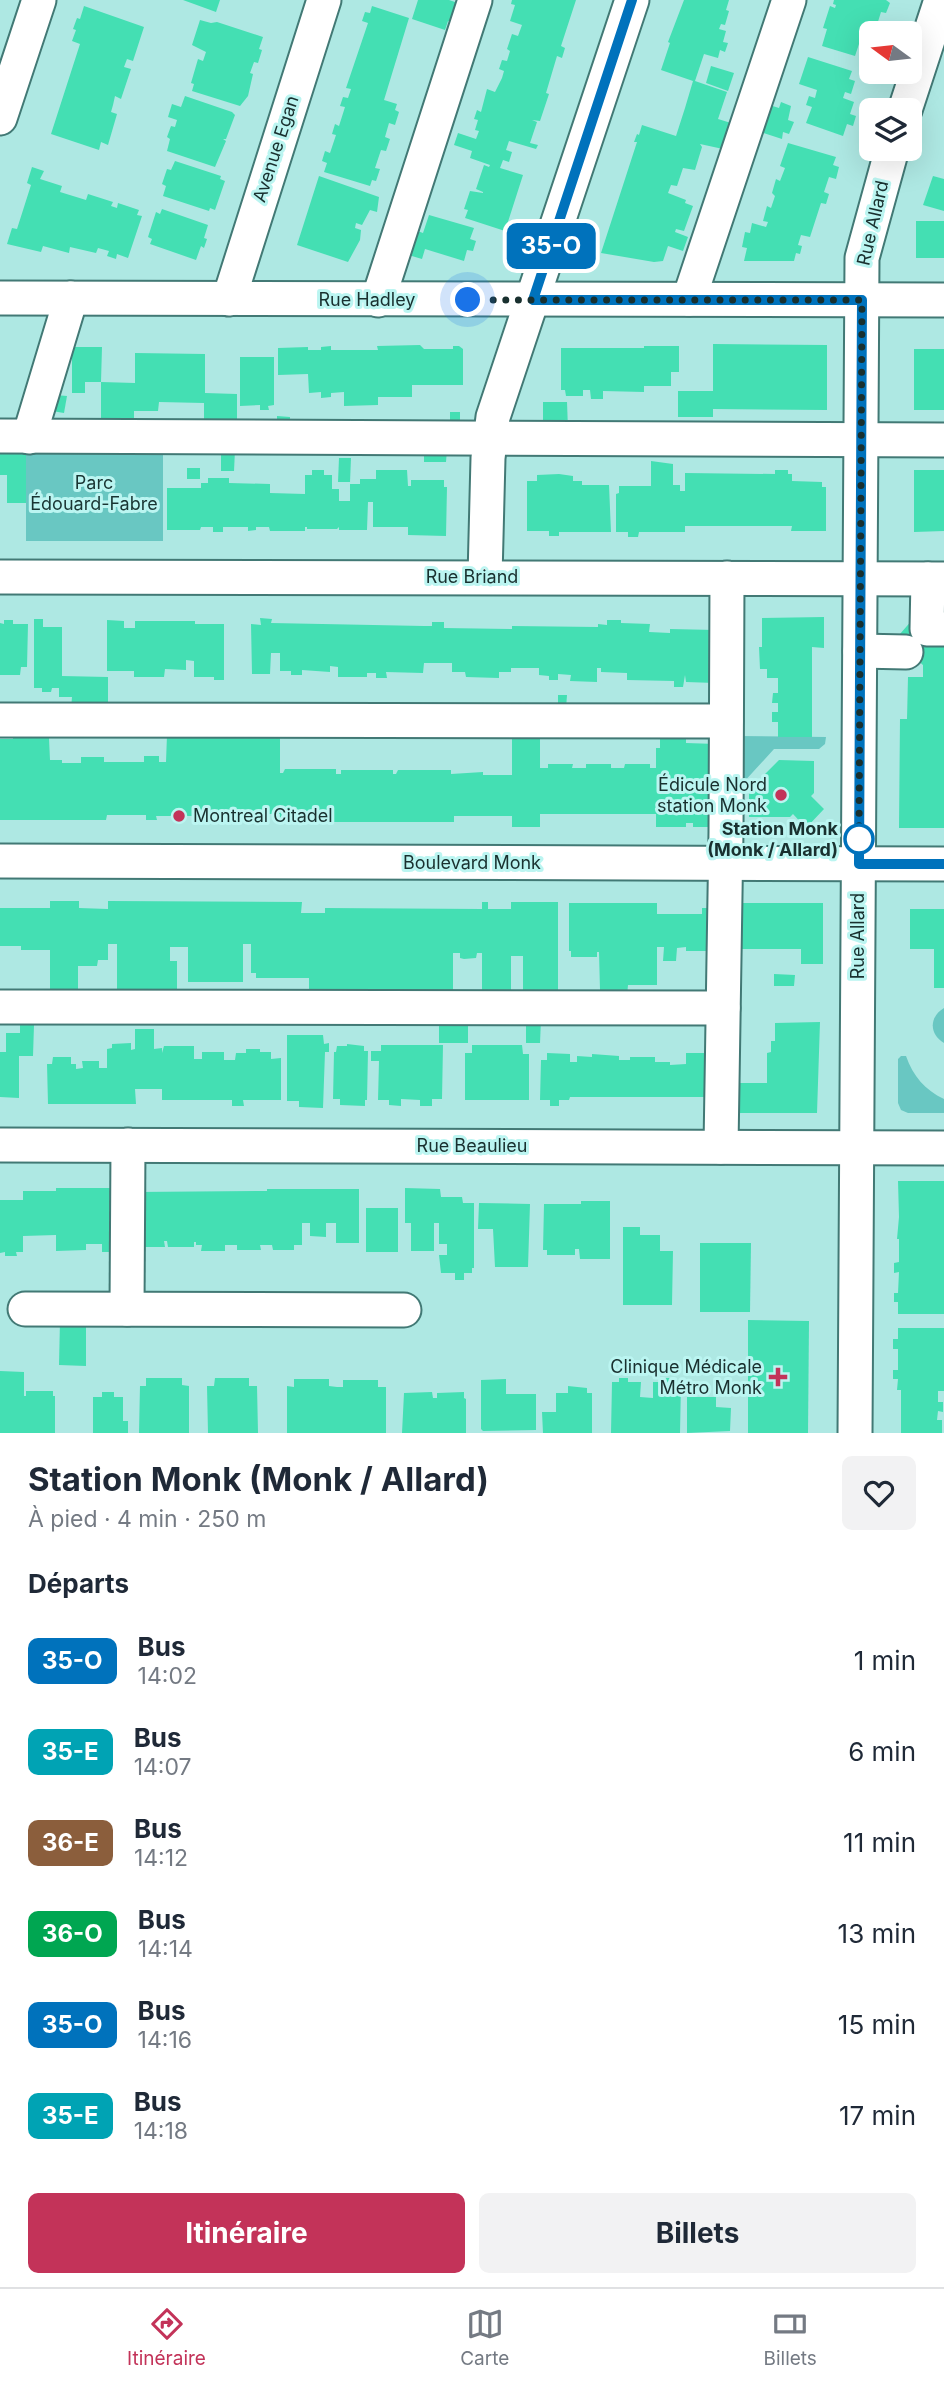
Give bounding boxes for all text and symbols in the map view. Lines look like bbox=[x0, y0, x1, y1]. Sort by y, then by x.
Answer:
north arrow bbox=[859, 21, 922, 84]
map controls bbox=[859, 21, 922, 161]
street label: Avenue Egan bbox=[248, 93, 303, 205]
button: layers bbox=[859, 98, 922, 161]
street label: Rue Allard bbox=[853, 178, 892, 267]
line badge: 35-O bbox=[502, 223, 600, 269]
text: 35-O bbox=[521, 231, 581, 260]
your location bbox=[450, 282, 485, 317]
street label: Rue Hadley bbox=[319, 289, 415, 310]
park label: Parc Édouard-Fabre bbox=[30, 472, 158, 514]
street label: Rue Briand bbox=[426, 566, 518, 587]
place label: Édicule Nord station Monk bbox=[657, 773, 767, 816]
marker: Édicule Nord station Monk bbox=[773, 787, 789, 803]
place label: Montreal Citadel bbox=[193, 805, 333, 826]
marker: Montreal Citadel bbox=[171, 808, 187, 824]
place label: Station Monk (Monk / Allard) bbox=[707, 818, 839, 860]
marker: Station Monk (Monk / Allard) bbox=[844, 824, 874, 854]
street label: Boulevard Monk bbox=[403, 852, 541, 873]
street label: Rue Allard bbox=[847, 893, 868, 979]
street label: Rue Beaulieu bbox=[417, 1135, 527, 1156]
place label: Clinique Médicale Métro Monk bbox=[610, 1356, 762, 1398]
marker: Clinique Médicale Métro Monk bbox=[768, 1367, 788, 1387]
button: heart bbox=[842, 1456, 916, 1530]
text: Station Monk (Monk / Allard) bbox=[28, 1459, 489, 1499]
text: À pied · 4 min · 250 m bbox=[28, 1505, 266, 1533]
text: Départs bbox=[28, 1568, 129, 1599]
text: Bus bbox=[138, 1631, 186, 1662]
text: 1 min bbox=[854, 1645, 916, 1676]
text: 35-O bbox=[42, 1646, 103, 1675]
text: 14:02 bbox=[138, 1662, 197, 1690]
text: Bus bbox=[134, 1722, 182, 1753]
text: 6 min bbox=[848, 1736, 916, 1767]
text: 35-E bbox=[42, 1737, 99, 1766]
text: 14:07 bbox=[134, 1753, 192, 1781]
text: Bus bbox=[134, 1813, 182, 1844]
text: 11 min bbox=[843, 1827, 916, 1858]
text: 36-E bbox=[42, 1828, 99, 1857]
text: 14:12 bbox=[134, 1844, 188, 1872]
text: Bus bbox=[138, 1904, 186, 1935]
text: 13 min bbox=[838, 1918, 916, 1949]
text: 36-O bbox=[42, 1919, 103, 1948]
text: 14:14 bbox=[138, 1935, 193, 1963]
text: Bus bbox=[138, 1995, 186, 2026]
text: 15 min bbox=[838, 2009, 916, 2040]
text: 35-O bbox=[42, 2010, 103, 2039]
text: 14:16 bbox=[138, 2026, 192, 2054]
text: Bus bbox=[134, 2086, 182, 2117]
text: 17 min bbox=[839, 2100, 916, 2131]
text: 35-E bbox=[42, 2101, 99, 2130]
text: 14:18 bbox=[134, 2117, 188, 2145]
button: Itinéraire bbox=[28, 2193, 465, 2273]
button: Billets bbox=[479, 2193, 916, 2273]
tab: Itinéraire bbox=[127, 2305, 206, 2370]
tab: Carte bbox=[460, 2305, 509, 2370]
tab: Billets bbox=[764, 2305, 817, 2370]

